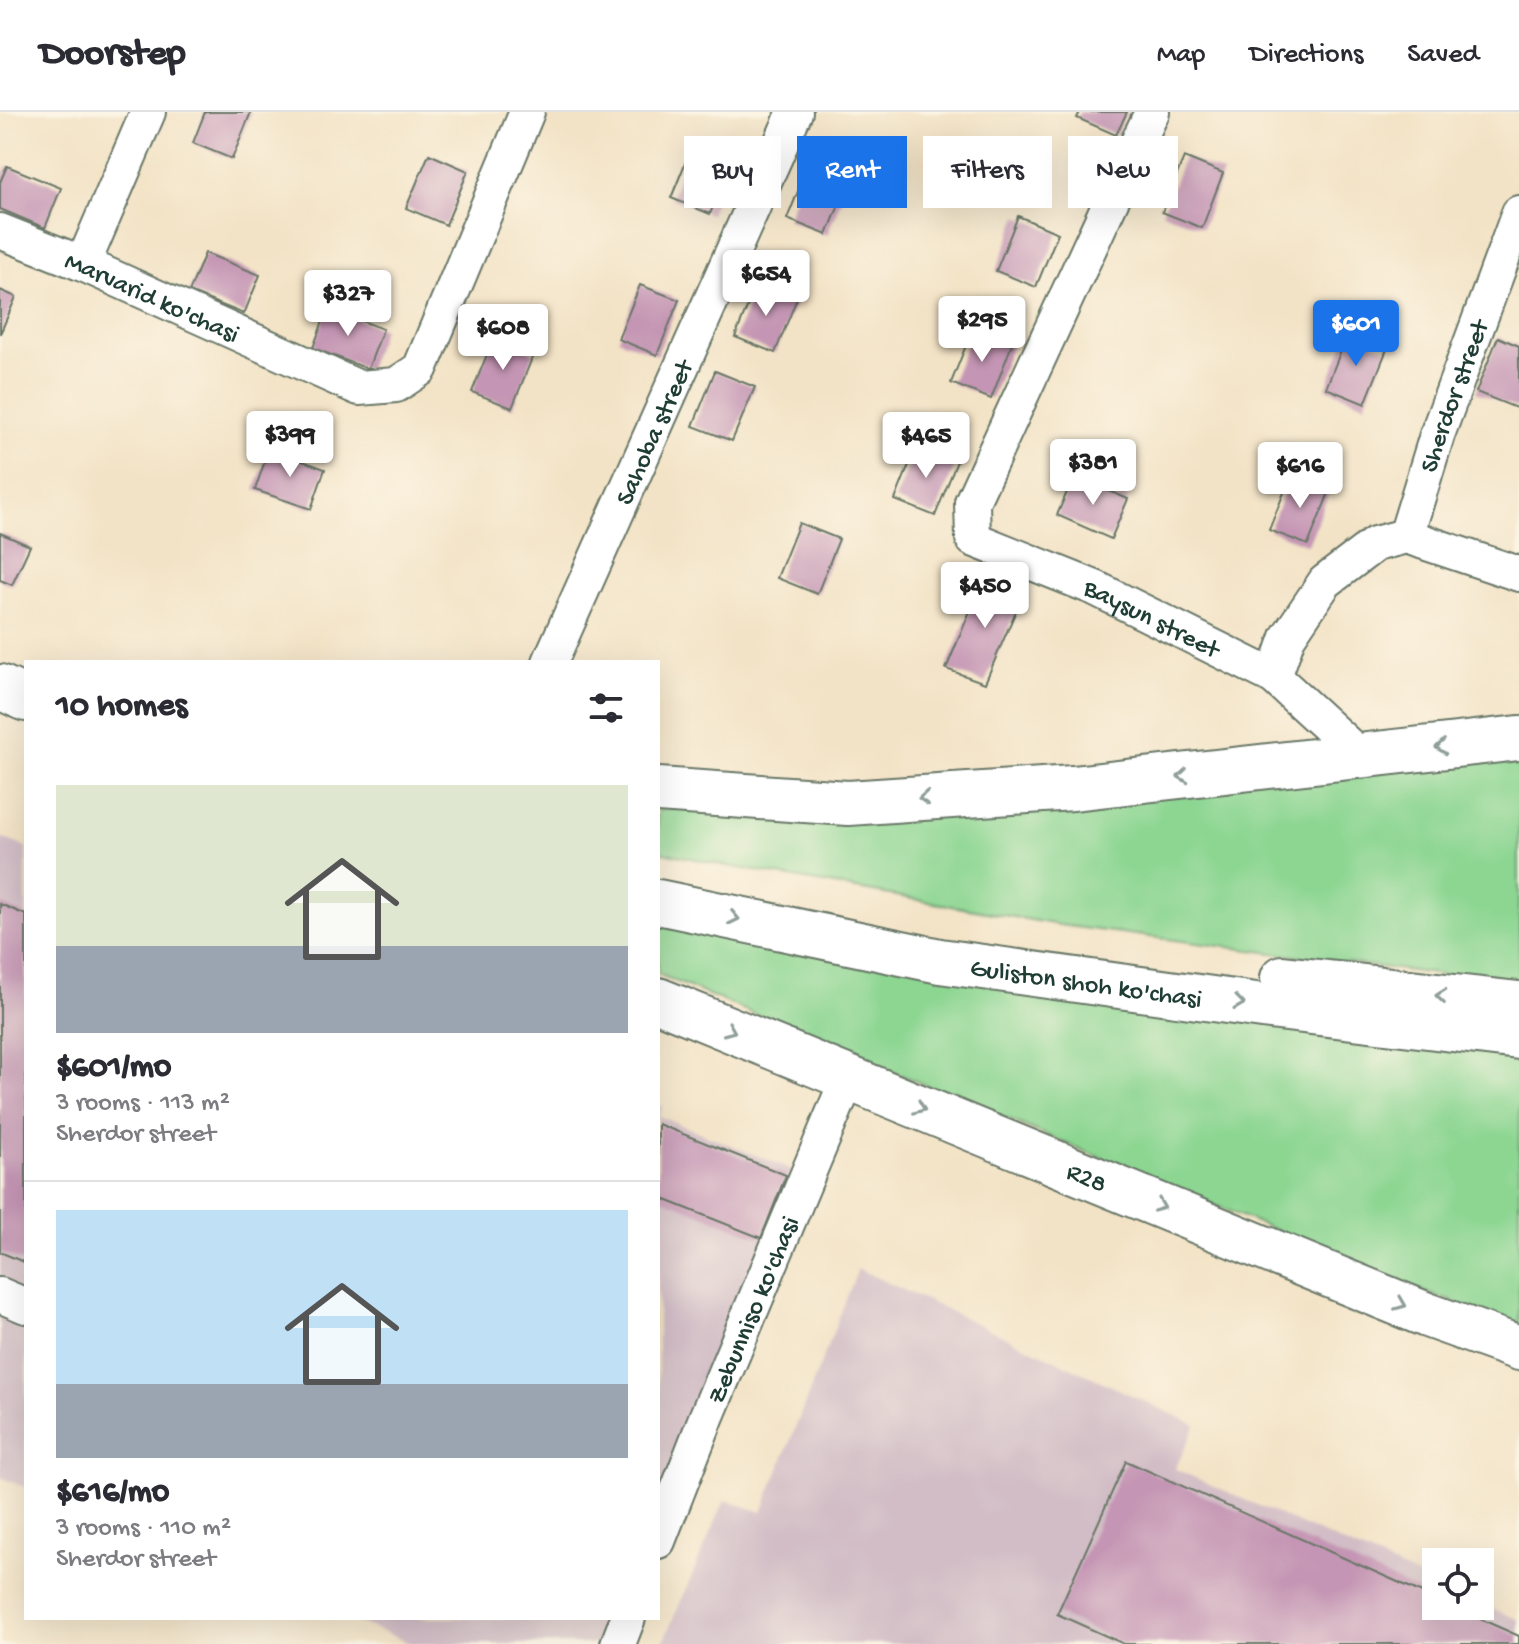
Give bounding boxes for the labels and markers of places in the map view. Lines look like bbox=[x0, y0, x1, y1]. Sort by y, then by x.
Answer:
pin: $654 bbox=[719, 250, 813, 318]
pin: $327 bbox=[301, 270, 395, 338]
pin: $295 bbox=[935, 296, 1029, 364]
pin: $601 bbox=[1309, 300, 1403, 368]
pin: $608 bbox=[456, 304, 550, 372]
pin: $399 bbox=[243, 411, 337, 479]
pin: $465 bbox=[879, 412, 973, 480]
pin: $381 bbox=[1046, 439, 1140, 507]
pin: $616 bbox=[1253, 442, 1347, 510]
pin: $450 bbox=[938, 562, 1032, 630]

